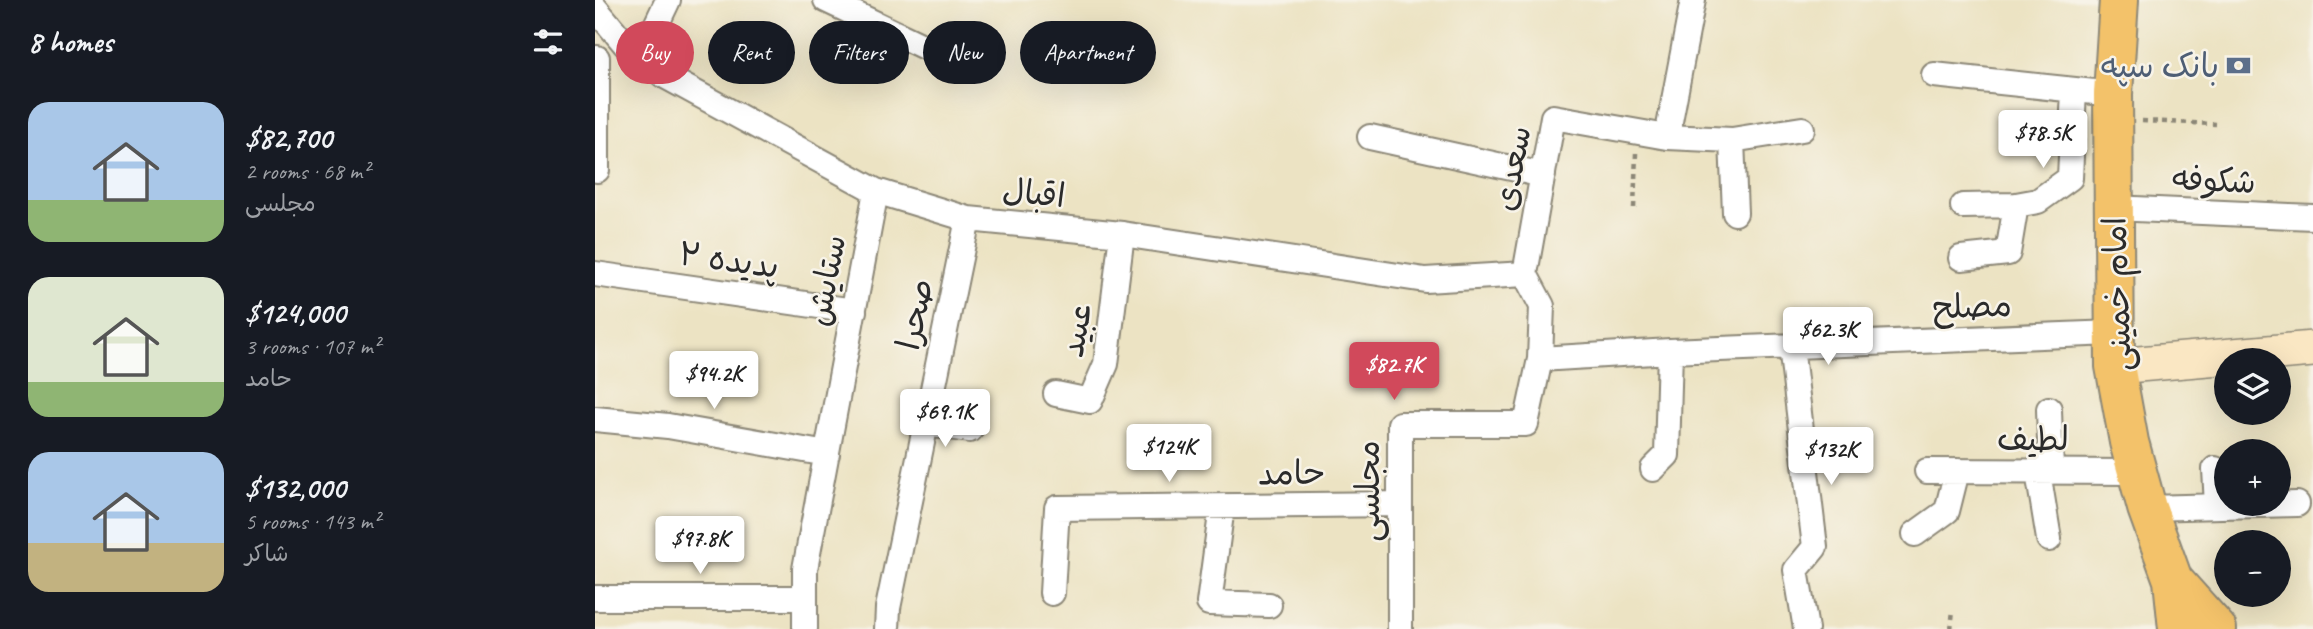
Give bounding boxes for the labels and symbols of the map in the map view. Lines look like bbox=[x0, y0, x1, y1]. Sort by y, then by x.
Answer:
place label: بانک سپه bbox=[2101, 45, 2219, 87]
bank icon: بانک سپه bbox=[2225, 51, 2253, 79]
pin: $78.5K bbox=[1986, 110, 2100, 170]
street label: سعدی bbox=[1483, 122, 1541, 214]
street label: شکوفه bbox=[2171, 157, 2257, 203]
street label: اقبال bbox=[1000, 169, 1067, 217]
street label: امام خمینی bbox=[2093, 216, 2145, 372]
street label: ستایش bbox=[797, 231, 855, 329]
street label: پدیده ۲ bbox=[676, 232, 782, 288]
street label: صحرا bbox=[887, 275, 943, 354]
street label: مصلح bbox=[1932, 284, 2013, 329]
street label: عبید bbox=[1051, 300, 1101, 361]
pin: $62.3K bbox=[1771, 308, 1885, 367]
pin: $82.7K bbox=[1337, 342, 1451, 402]
pin: $94.2K bbox=[657, 352, 771, 411]
pin: $69.1K bbox=[888, 390, 1002, 449]
street label: لطیف bbox=[1997, 418, 2069, 460]
pin: $124K bbox=[1120, 424, 1218, 484]
pin: $132K bbox=[1782, 428, 1880, 487]
street label: مجلسی bbox=[1347, 440, 1389, 542]
street label: حامد bbox=[1257, 451, 1325, 495]
pin: $97.8K bbox=[643, 516, 757, 576]

